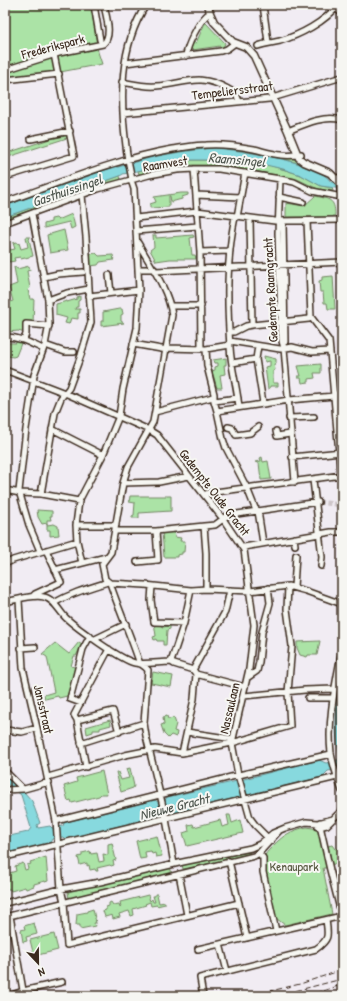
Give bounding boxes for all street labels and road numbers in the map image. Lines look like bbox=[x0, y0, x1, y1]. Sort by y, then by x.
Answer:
street label: Frederikspark bbox=[18, 29, 87, 63]
street label: Tempeliersstraat bbox=[190, 76, 274, 104]
street label: Raamvest bbox=[141, 151, 189, 175]
street label: Gedempte Raamgracht bbox=[258, 237, 282, 343]
street label: Gedempte Oude Gracht bbox=[175, 445, 255, 540]
street label: Nassaulaan bbox=[214, 681, 244, 735]
street label: Jansstraat bbox=[30, 683, 59, 736]

